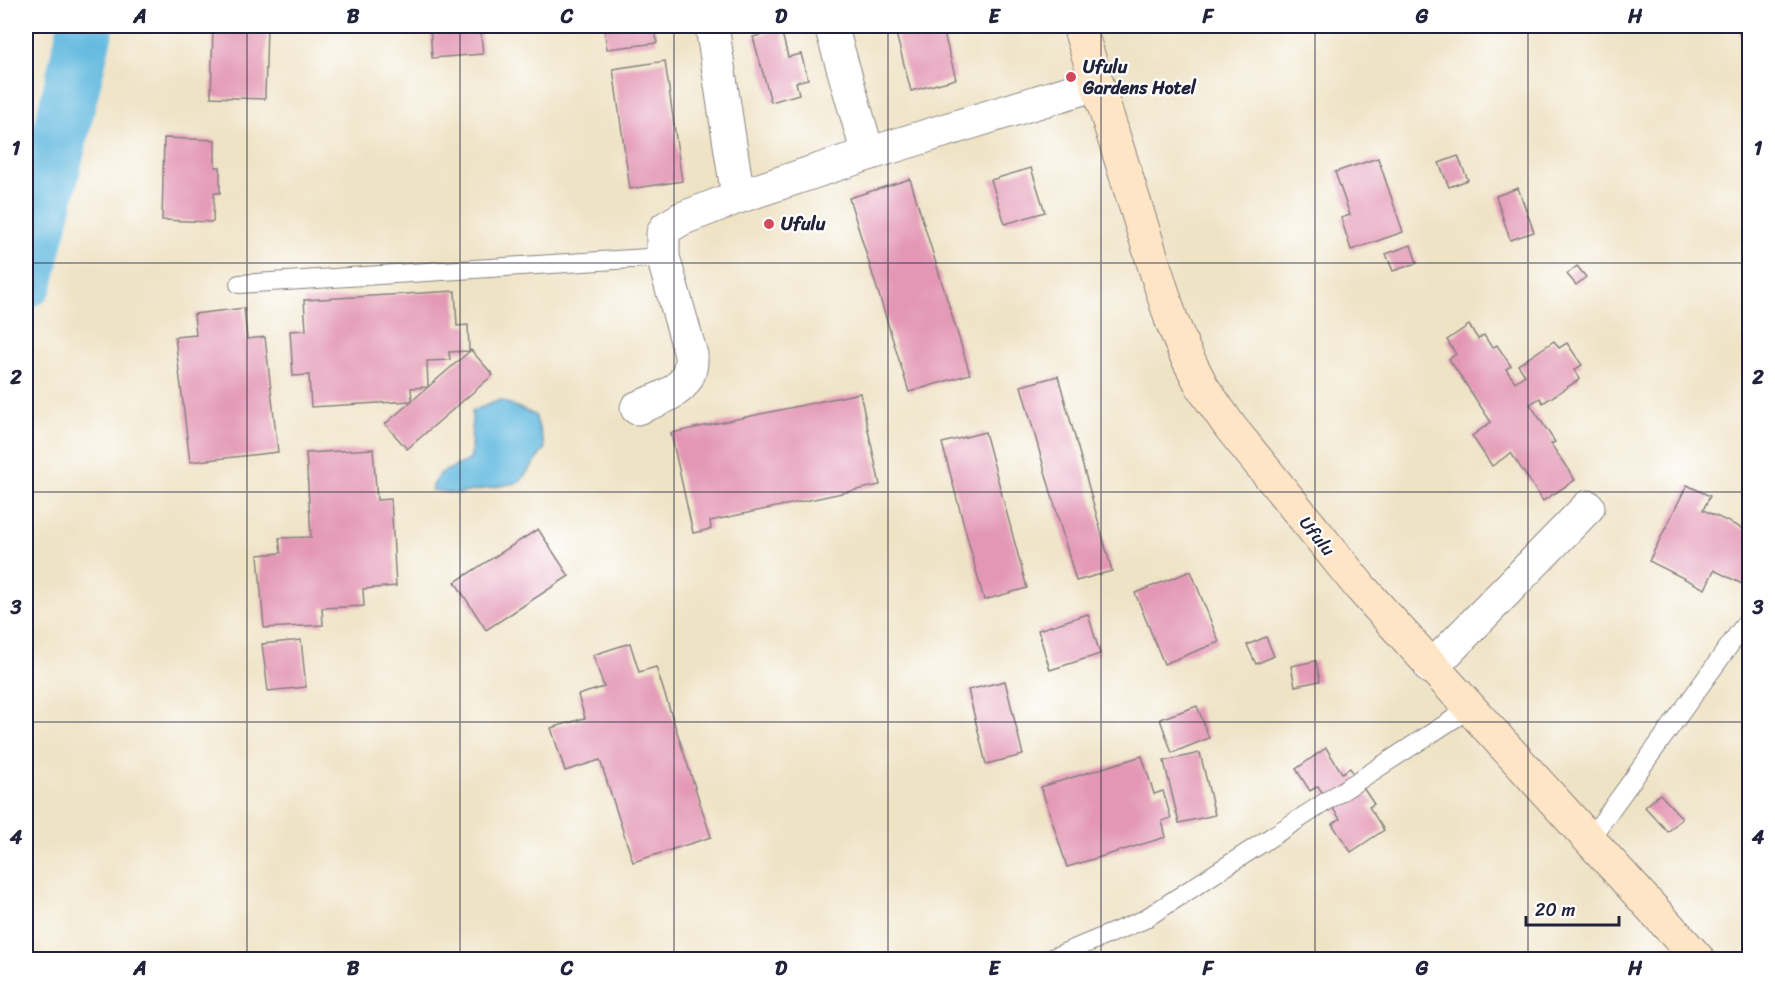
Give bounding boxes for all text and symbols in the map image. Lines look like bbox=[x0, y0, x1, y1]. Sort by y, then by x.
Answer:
text: A bbox=[132, 0, 147, 34]
text: B bbox=[347, 0, 360, 34]
text: C bbox=[560, 0, 574, 34]
text: D bbox=[775, 0, 788, 34]
text: E bbox=[988, 0, 1001, 34]
text: F bbox=[1202, 0, 1215, 34]
text: G bbox=[1415, 0, 1429, 34]
text: H bbox=[1627, 0, 1643, 34]
place label: Ufulu Gardens Hotel bbox=[1082, 51, 1197, 104]
marker: Ufulu Gardens Hotel bbox=[1064, 70, 1078, 84]
text: 1 bbox=[12, 131, 21, 166]
text: 1 bbox=[1754, 131, 1763, 166]
place label: Ufulu bbox=[781, 208, 826, 240]
marker: Ufulu bbox=[762, 217, 776, 231]
text: 2 bbox=[9, 360, 22, 395]
text: 2 bbox=[1751, 360, 1764, 395]
street label: Ufulu bbox=[1291, 509, 1344, 564]
text: 3 bbox=[10, 590, 22, 625]
text: 3 bbox=[1752, 590, 1764, 625]
text: 4 bbox=[9, 820, 23, 855]
text: 4 bbox=[1751, 820, 1765, 855]
scale bar bbox=[1526, 889, 1619, 927]
text: 20 m bbox=[1535, 894, 1575, 926]
text: A bbox=[132, 951, 147, 985]
text: B bbox=[347, 951, 360, 985]
text: C bbox=[560, 951, 574, 985]
text: D bbox=[775, 951, 788, 985]
text: E bbox=[988, 951, 1001, 985]
text: F bbox=[1202, 951, 1215, 985]
text: G bbox=[1415, 951, 1429, 985]
text: H bbox=[1627, 951, 1643, 985]

